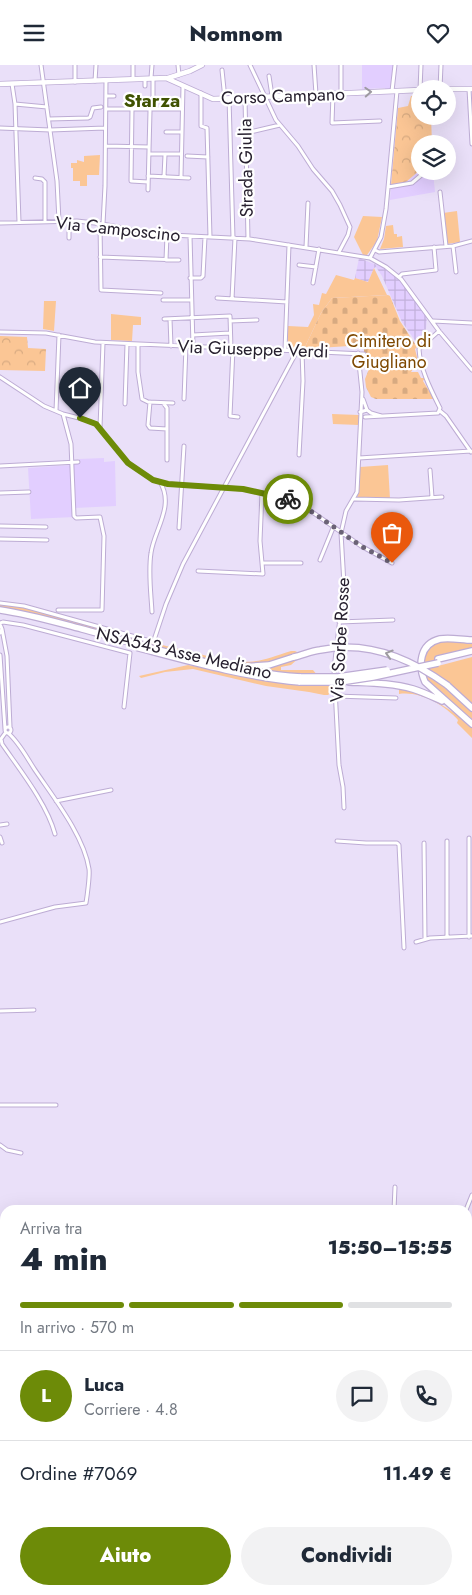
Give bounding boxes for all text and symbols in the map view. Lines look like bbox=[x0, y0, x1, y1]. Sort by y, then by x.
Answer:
text: Nomnom bbox=[189, 17, 283, 49]
icon: menu bbox=[20, 19, 48, 47]
icon: heart bbox=[424, 19, 452, 47]
map controls bbox=[411, 80, 456, 180]
button: locate bbox=[411, 80, 456, 125]
street label: Corso Campano bbox=[221, 81, 346, 111]
district label: Starza bbox=[124, 87, 180, 114]
one-way arrow bbox=[364, 87, 372, 98]
street label: Strada Giulia bbox=[232, 118, 260, 218]
button: layers bbox=[411, 135, 456, 180]
street label: Via Camposcino bbox=[54, 210, 182, 249]
park label: Cimitero di Giugliano bbox=[346, 328, 432, 375]
street label: Via Giuseppe Verdi bbox=[177, 333, 329, 365]
pin bbox=[59, 367, 101, 418]
icon: home bbox=[66, 374, 94, 402]
courier bbox=[263, 474, 313, 524]
icon: bike bbox=[274, 485, 302, 513]
pin bbox=[371, 512, 413, 563]
icon: bag bbox=[378, 519, 406, 547]
street label: Via Sorbe Rosse bbox=[324, 577, 356, 703]
street label: NSA543 Asse Mediano bbox=[94, 620, 274, 686]
one-way arrow bbox=[385, 650, 394, 660]
text: Arriva tra bbox=[20, 1217, 82, 1240]
text: 15:50–15:55 bbox=[328, 1234, 452, 1261]
text: 4 min bbox=[20, 1236, 108, 1282]
text: In arrivo · 570 m bbox=[20, 1316, 134, 1339]
button: chat bbox=[336, 1370, 388, 1422]
button: phone bbox=[400, 1370, 452, 1422]
text: Luca bbox=[84, 1371, 124, 1398]
text: L bbox=[41, 1382, 51, 1409]
text: Corriere · 4.8 bbox=[84, 1398, 178, 1421]
text: Ordine #7069 bbox=[20, 1460, 138, 1487]
text: 11.49 € bbox=[382, 1460, 452, 1487]
button: Aiuto bbox=[20, 1527, 231, 1585]
button: Condividi bbox=[241, 1527, 452, 1585]

